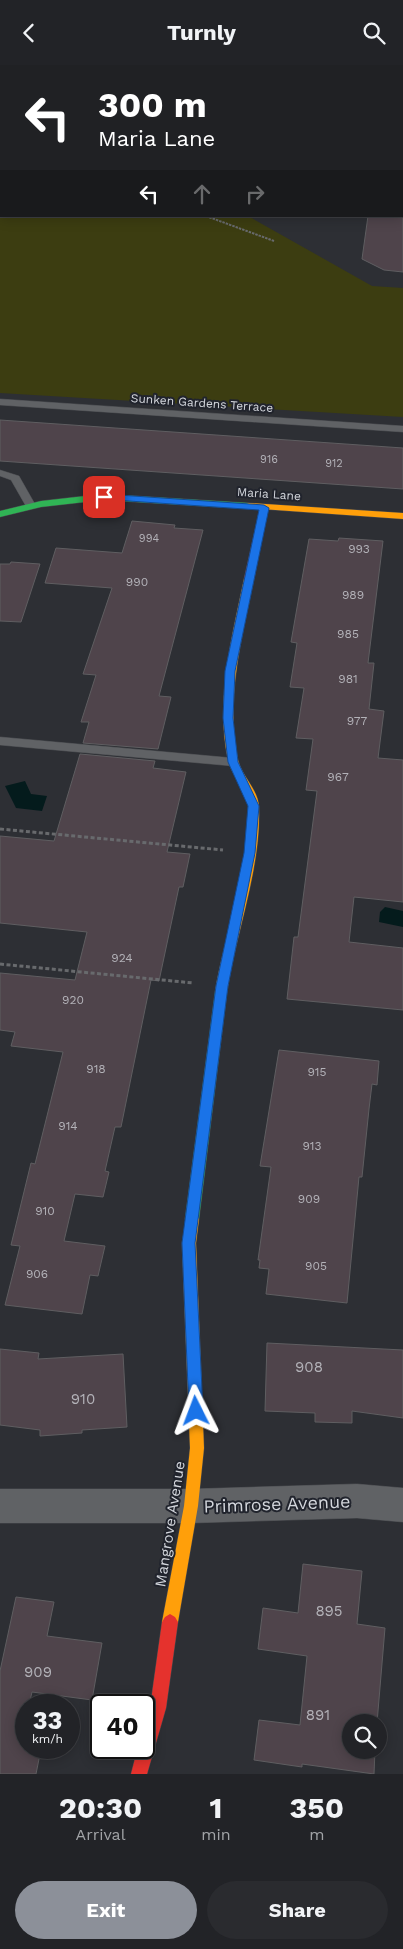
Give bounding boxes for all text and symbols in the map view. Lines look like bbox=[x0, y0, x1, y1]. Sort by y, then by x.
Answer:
icon: back bbox=[15, 19, 43, 47]
icon: search bbox=[360, 19, 388, 47]
text: Turnly bbox=[167, 20, 236, 45]
text: 300 m bbox=[98, 84, 207, 126]
icon: left bbox=[15, 85, 80, 150]
text: Maria Lane bbox=[98, 126, 215, 151]
icon: left bbox=[135, 180, 163, 208]
icon: ahead bbox=[188, 180, 216, 208]
icon: right bbox=[241, 180, 269, 208]
street label: Sunken Gardens Terrace bbox=[130, 391, 274, 415]
house number: 916 bbox=[260, 453, 278, 466]
house number: 912 bbox=[325, 457, 343, 470]
pin bbox=[83, 476, 125, 518]
icon: arrive bbox=[90, 483, 118, 511]
street label: Maria Lane bbox=[237, 485, 301, 503]
house number: 994 bbox=[139, 532, 159, 545]
house number: 993 bbox=[348, 542, 370, 556]
house number: 990 bbox=[126, 575, 148, 589]
house number: 989 bbox=[342, 588, 364, 602]
house number: 985 bbox=[337, 627, 359, 641]
house number: 981 bbox=[338, 672, 358, 686]
house number: 977 bbox=[347, 714, 368, 728]
house number: 967 bbox=[327, 770, 349, 784]
house number: 924 bbox=[111, 951, 133, 965]
house number: 920 bbox=[62, 993, 84, 1007]
house number: 918 bbox=[86, 1062, 106, 1076]
house number: 915 bbox=[307, 1065, 327, 1079]
house number: 914 bbox=[58, 1119, 78, 1133]
house number: 913 bbox=[302, 1139, 322, 1153]
house number: 909 bbox=[298, 1192, 320, 1206]
house number: 910 bbox=[35, 1204, 55, 1218]
house number: 905 bbox=[305, 1259, 327, 1273]
house number: 906 bbox=[26, 1267, 48, 1281]
house number: 908 bbox=[295, 1358, 323, 1376]
position arrow bbox=[169, 1384, 221, 1436]
house number: 910 bbox=[71, 1390, 95, 1408]
street label: Mangrove Avenue bbox=[151, 1460, 189, 1588]
street label: Primrose Avenue bbox=[203, 1490, 351, 1517]
house number: 895 bbox=[315, 1602, 343, 1620]
house number: 909 bbox=[24, 1663, 52, 1681]
speed limit sign: 40 bbox=[90, 1694, 155, 1759]
text: 33 bbox=[33, 1706, 62, 1735]
house number: 891 bbox=[306, 1706, 330, 1724]
map controls bbox=[342, 1714, 387, 1759]
button: search bbox=[342, 1714, 387, 1759]
text: km/h bbox=[32, 1732, 63, 1746]
text: 20:30 bbox=[59, 1790, 142, 1825]
text: 1 bbox=[209, 1790, 222, 1825]
text: 350 bbox=[289, 1790, 344, 1825]
text: Arrival bbox=[76, 1825, 126, 1844]
text: min bbox=[201, 1825, 231, 1844]
text: m bbox=[309, 1825, 324, 1844]
button: Exit bbox=[15, 1881, 197, 1939]
button: Share bbox=[207, 1881, 388, 1939]

